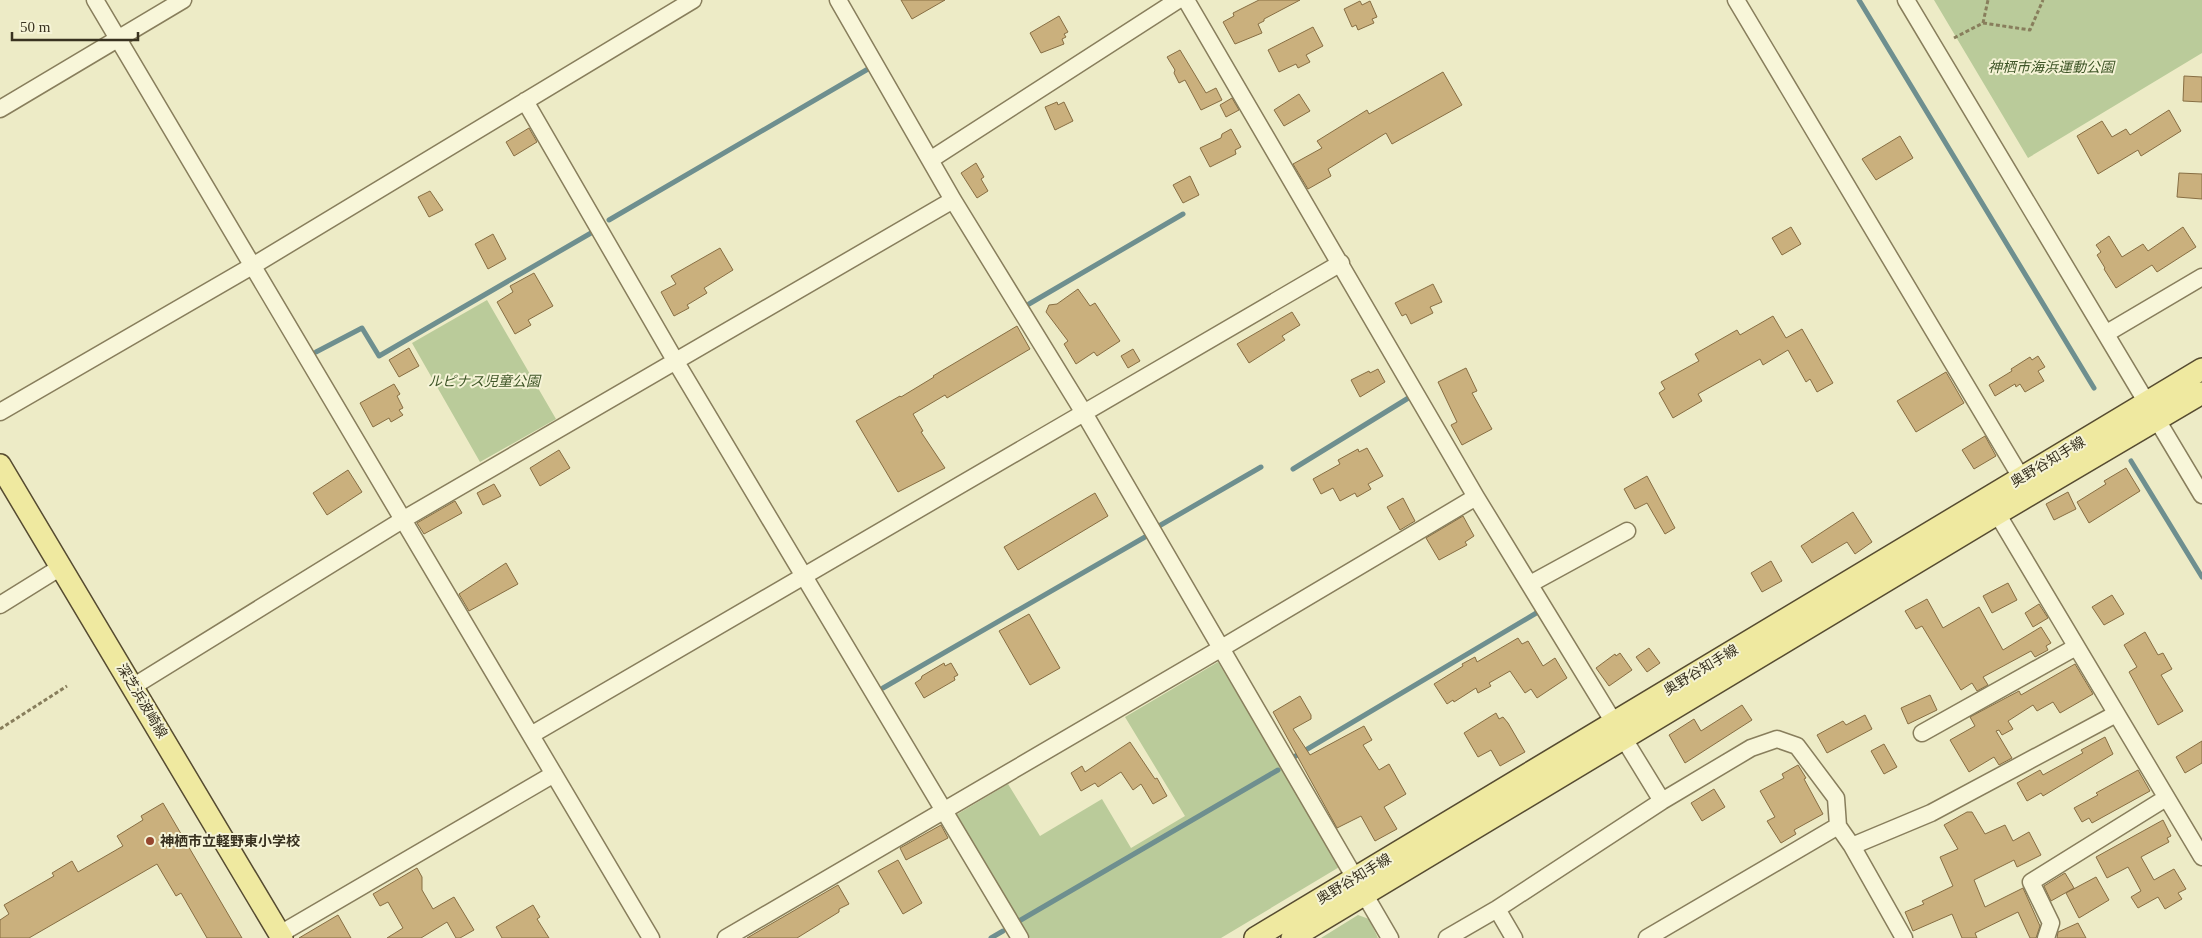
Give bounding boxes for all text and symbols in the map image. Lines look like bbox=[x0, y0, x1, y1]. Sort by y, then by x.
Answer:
scale bar bbox=[12, 10, 139, 42]
text: 50 m bbox=[20, 19, 51, 35]
park label: 神栖市海浜運動公園 bbox=[1988, 60, 2116, 75]
park label: ルピナス児童公園 bbox=[428, 374, 542, 389]
street label: 奥野谷知手線 bbox=[2008, 434, 2088, 490]
street label: 奥野谷知手線 bbox=[1661, 642, 1741, 698]
street label: 深芝浜波崎線 bbox=[114, 661, 170, 741]
place label: 神栖市立軽野東小学校 bbox=[160, 833, 300, 849]
marker: 神栖市立軽野東小学校 bbox=[144, 835, 156, 847]
street label: 奥野谷知手線 bbox=[1314, 851, 1394, 907]

